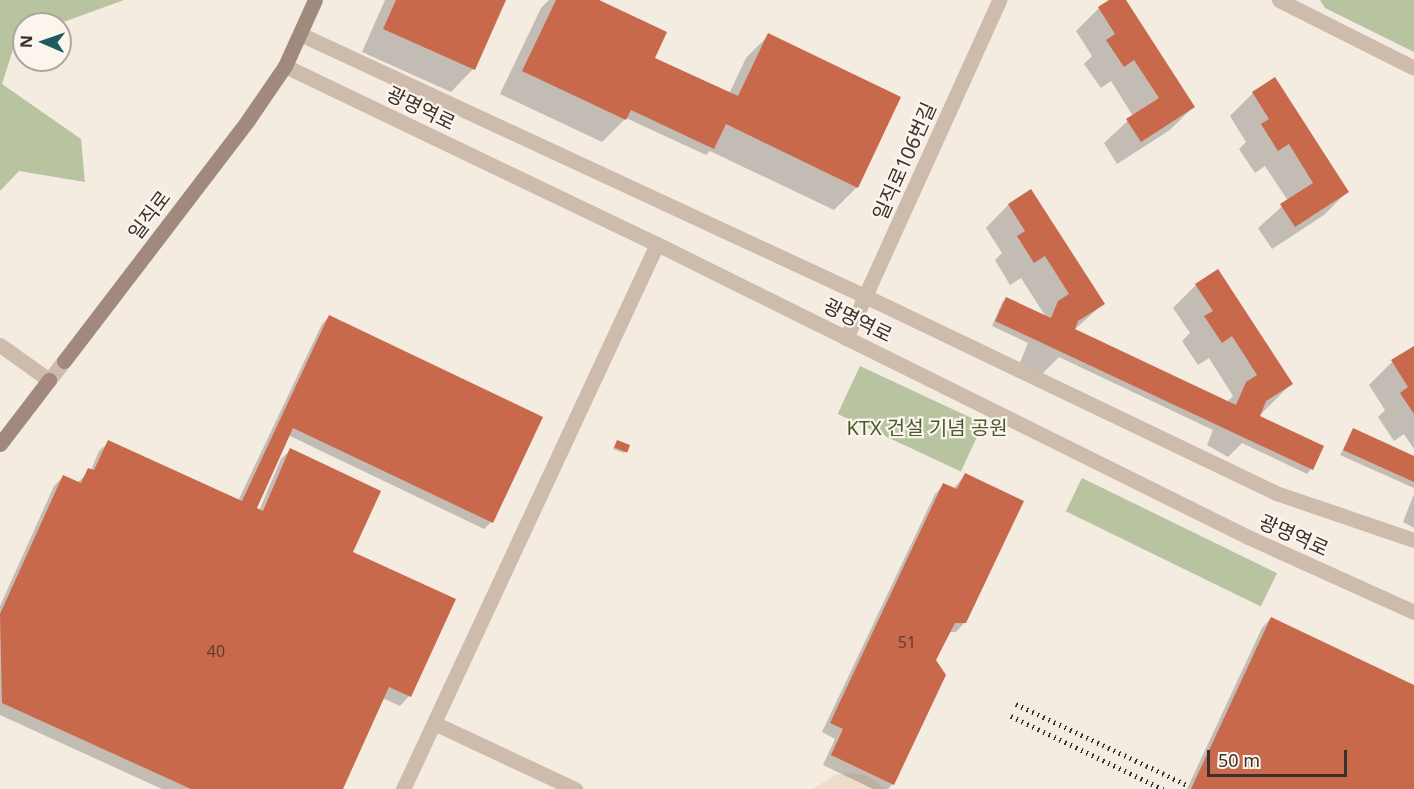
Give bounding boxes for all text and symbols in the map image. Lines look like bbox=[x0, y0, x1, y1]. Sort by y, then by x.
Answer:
north arrow bbox=[12, 12, 72, 72]
text: N bbox=[15, 35, 37, 48]
street label: 광명역로 bbox=[383, 81, 459, 135]
street label: 일직로106번길 bbox=[867, 98, 941, 224]
street label: 일직로 bbox=[123, 186, 175, 244]
street label: 광명역로 bbox=[820, 293, 896, 347]
park label: KTX 건설 기념 공원 bbox=[846, 415, 1008, 439]
street label: 광명역로 bbox=[1256, 509, 1332, 561]
house number: 51 bbox=[898, 632, 916, 652]
house number: 40 bbox=[207, 641, 225, 661]
scale bar bbox=[1210, 738, 1350, 776]
text: 50 m bbox=[1218, 748, 1260, 772]

